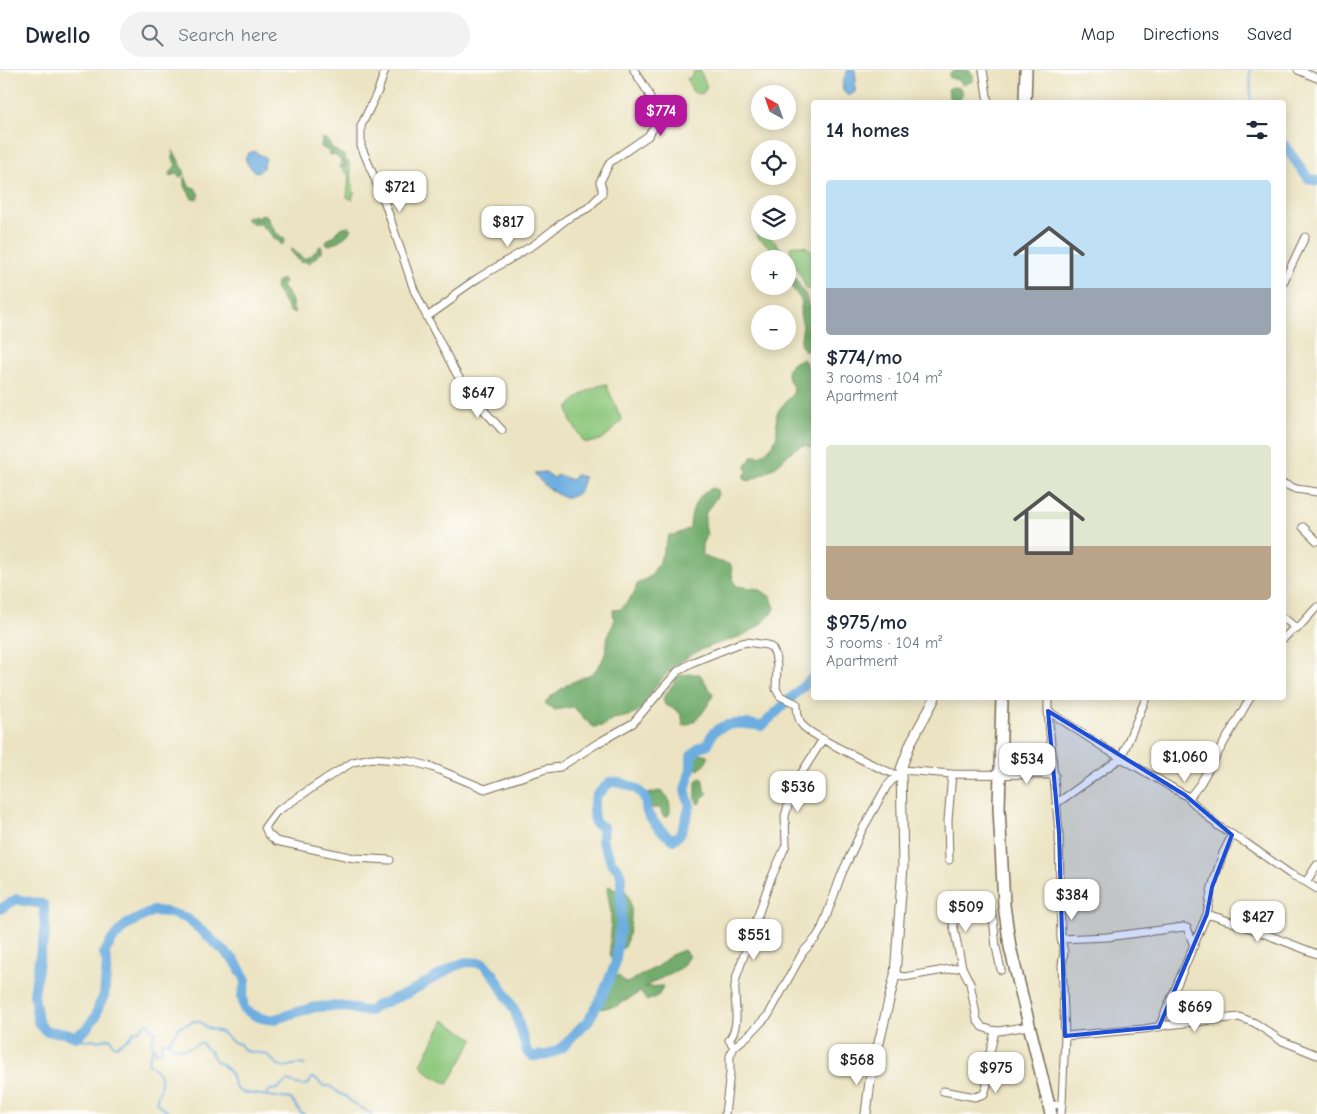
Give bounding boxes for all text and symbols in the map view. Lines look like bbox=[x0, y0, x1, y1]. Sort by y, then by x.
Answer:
search box bbox=[120, 12, 470, 57]
text: Dwello bbox=[25, 21, 90, 49]
icon: search bbox=[138, 21, 166, 49]
text: Search here bbox=[178, 24, 277, 46]
text: Map bbox=[1081, 24, 1115, 45]
text: Directions bbox=[1143, 24, 1219, 45]
text: Saved bbox=[1247, 24, 1292, 45]
north arrow bbox=[751, 85, 796, 130]
map controls bbox=[751, 85, 796, 350]
pin: $774 bbox=[631, 94, 691, 137]
text: $774 bbox=[646, 102, 676, 120]
icon: filters bbox=[1243, 116, 1271, 144]
text: 14 homes bbox=[826, 118, 909, 142]
button: locate bbox=[751, 140, 796, 185]
pin: $721 bbox=[370, 170, 430, 213]
text: $721 bbox=[384, 178, 416, 196]
button: layers bbox=[751, 195, 796, 240]
pin: $817 bbox=[478, 206, 538, 248]
text: $817 bbox=[492, 213, 524, 231]
icon: home bbox=[1004, 213, 1094, 303]
button: + bbox=[751, 250, 796, 295]
button: − bbox=[751, 305, 796, 350]
text: $774/mo bbox=[826, 345, 902, 369]
text: 3 rooms · 104 m² bbox=[826, 369, 942, 387]
pin: $647 bbox=[448, 376, 508, 419]
text: $647 bbox=[462, 384, 494, 402]
text: Apartment bbox=[826, 387, 898, 405]
icon: home bbox=[1004, 478, 1094, 568]
text: $975/mo bbox=[826, 610, 907, 634]
text: 3 rooms · 104 m² bbox=[826, 634, 942, 652]
text: Apartment bbox=[826, 652, 898, 670]
pin: $1,060 bbox=[1144, 740, 1226, 783]
pin: $534 bbox=[997, 742, 1057, 785]
text: $1,060 bbox=[1162, 748, 1208, 766]
text: $534 bbox=[1010, 750, 1044, 768]
pin: $536 bbox=[768, 770, 828, 813]
text: $536 bbox=[781, 778, 815, 796]
pin: $384 bbox=[1042, 878, 1102, 921]
text: $384 bbox=[1055, 886, 1089, 904]
pin: $509 bbox=[936, 890, 996, 933]
text: $509 bbox=[948, 898, 984, 916]
pin: $427 bbox=[1228, 900, 1288, 943]
text: $427 bbox=[1242, 908, 1274, 926]
pin: $551 bbox=[724, 918, 784, 961]
text: $551 bbox=[738, 926, 770, 944]
pin: $669 bbox=[1165, 990, 1225, 1033]
text: $669 bbox=[1178, 998, 1212, 1016]
pin: $568 bbox=[827, 1044, 887, 1086]
text: $568 bbox=[840, 1051, 874, 1069]
pin: $975 bbox=[966, 1052, 1026, 1094]
text: $975 bbox=[979, 1059, 1013, 1077]

